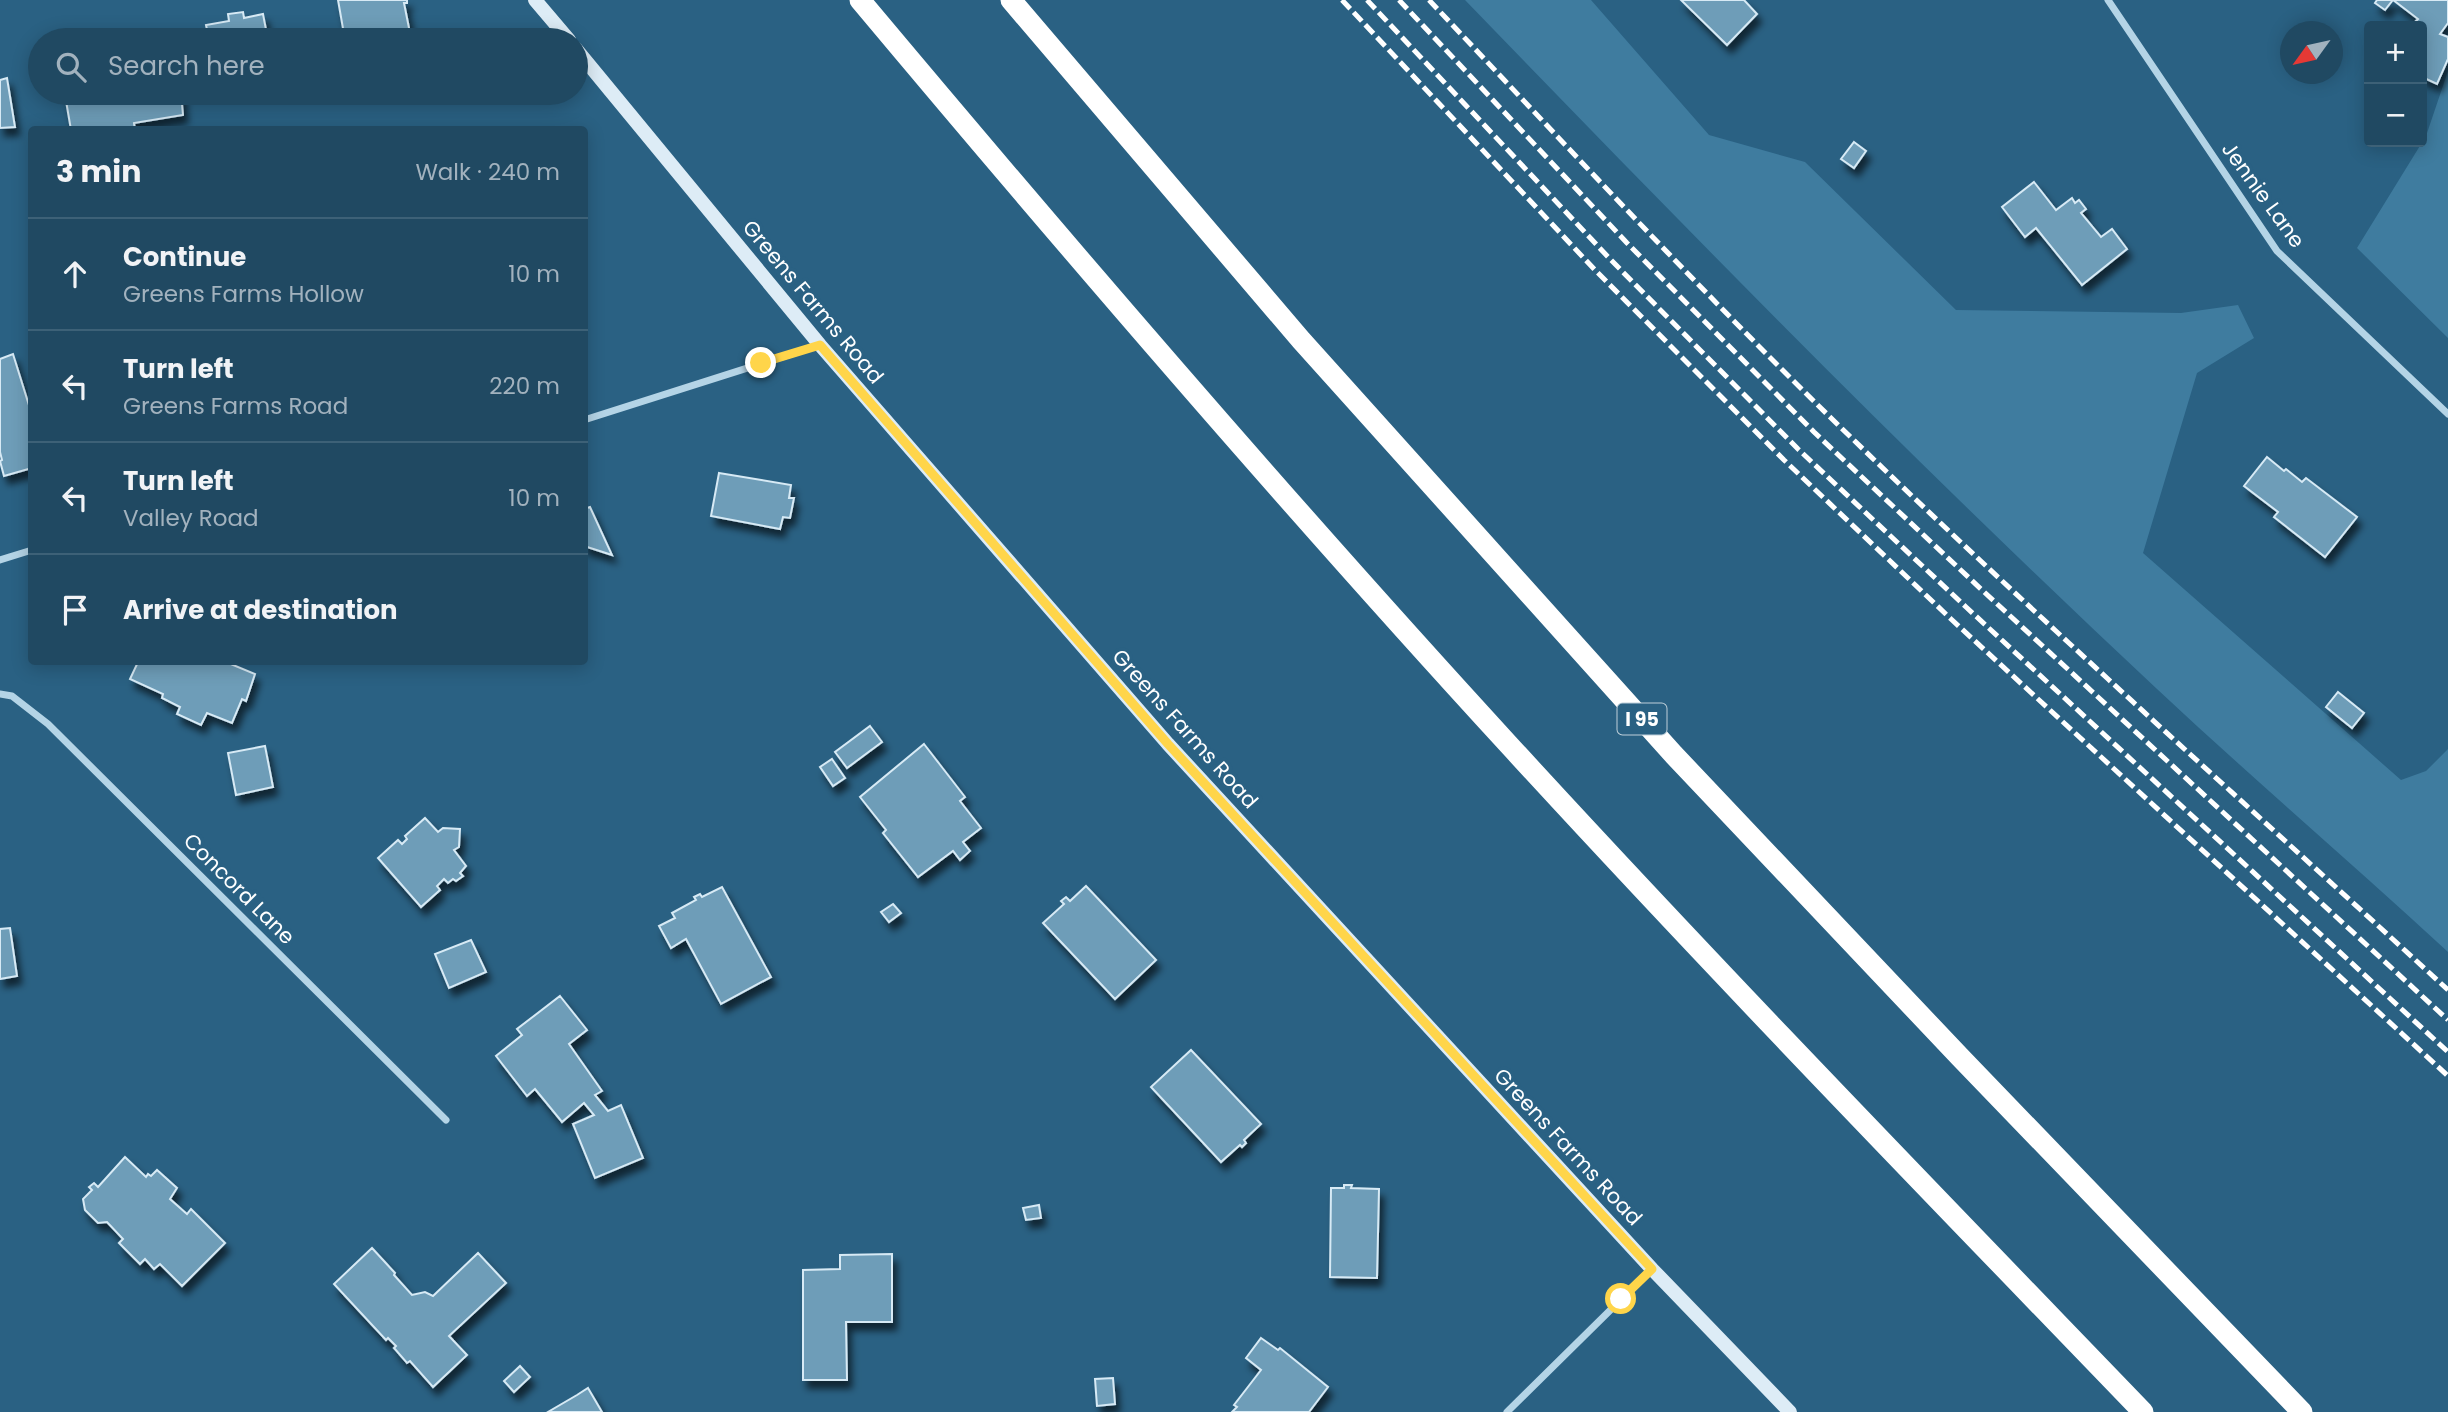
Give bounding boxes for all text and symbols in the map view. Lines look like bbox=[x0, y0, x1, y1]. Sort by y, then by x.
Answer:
north arrow bbox=[2280, 21, 2343, 84]
map controls bbox=[2364, 21, 2427, 147]
button: + bbox=[2364, 21, 2427, 84]
search box bbox=[28, 28, 588, 105]
icon: search bbox=[52, 48, 90, 86]
text: Search here bbox=[108, 48, 265, 84]
button: − bbox=[2364, 84, 2427, 147]
street label: Jennie Lane bbox=[2215, 136, 2312, 254]
text: 3 min bbox=[56, 150, 141, 193]
text: Walk · 240 m bbox=[415, 156, 560, 188]
street label: Greens Farms Road bbox=[736, 214, 891, 390]
text: Continue bbox=[123, 239, 246, 275]
icon: ahead bbox=[56, 255, 94, 293]
text: 10 m bbox=[508, 258, 560, 290]
text: Greens Farms Hollow bbox=[123, 278, 364, 310]
route end bbox=[745, 347, 776, 378]
text: Turn left bbox=[123, 351, 234, 387]
icon: left bbox=[56, 367, 94, 405]
text: 220 m bbox=[489, 370, 560, 402]
text: Greens Farms Road bbox=[123, 390, 348, 422]
text: Turn left bbox=[123, 463, 234, 499]
icon: left bbox=[56, 479, 94, 517]
text: 10 m bbox=[508, 482, 560, 514]
text: Valley Road bbox=[123, 502, 259, 534]
icon: arrive bbox=[56, 591, 94, 629]
text: Arrive at destination bbox=[123, 592, 398, 628]
street label: Greens Farms Road bbox=[1106, 643, 1265, 815]
road number: I 95 bbox=[1618, 704, 1666, 734]
street label: Concord Lane bbox=[177, 827, 301, 951]
street label: Greens Farms Road bbox=[1488, 1062, 1649, 1232]
route start bbox=[1605, 1283, 1636, 1314]

